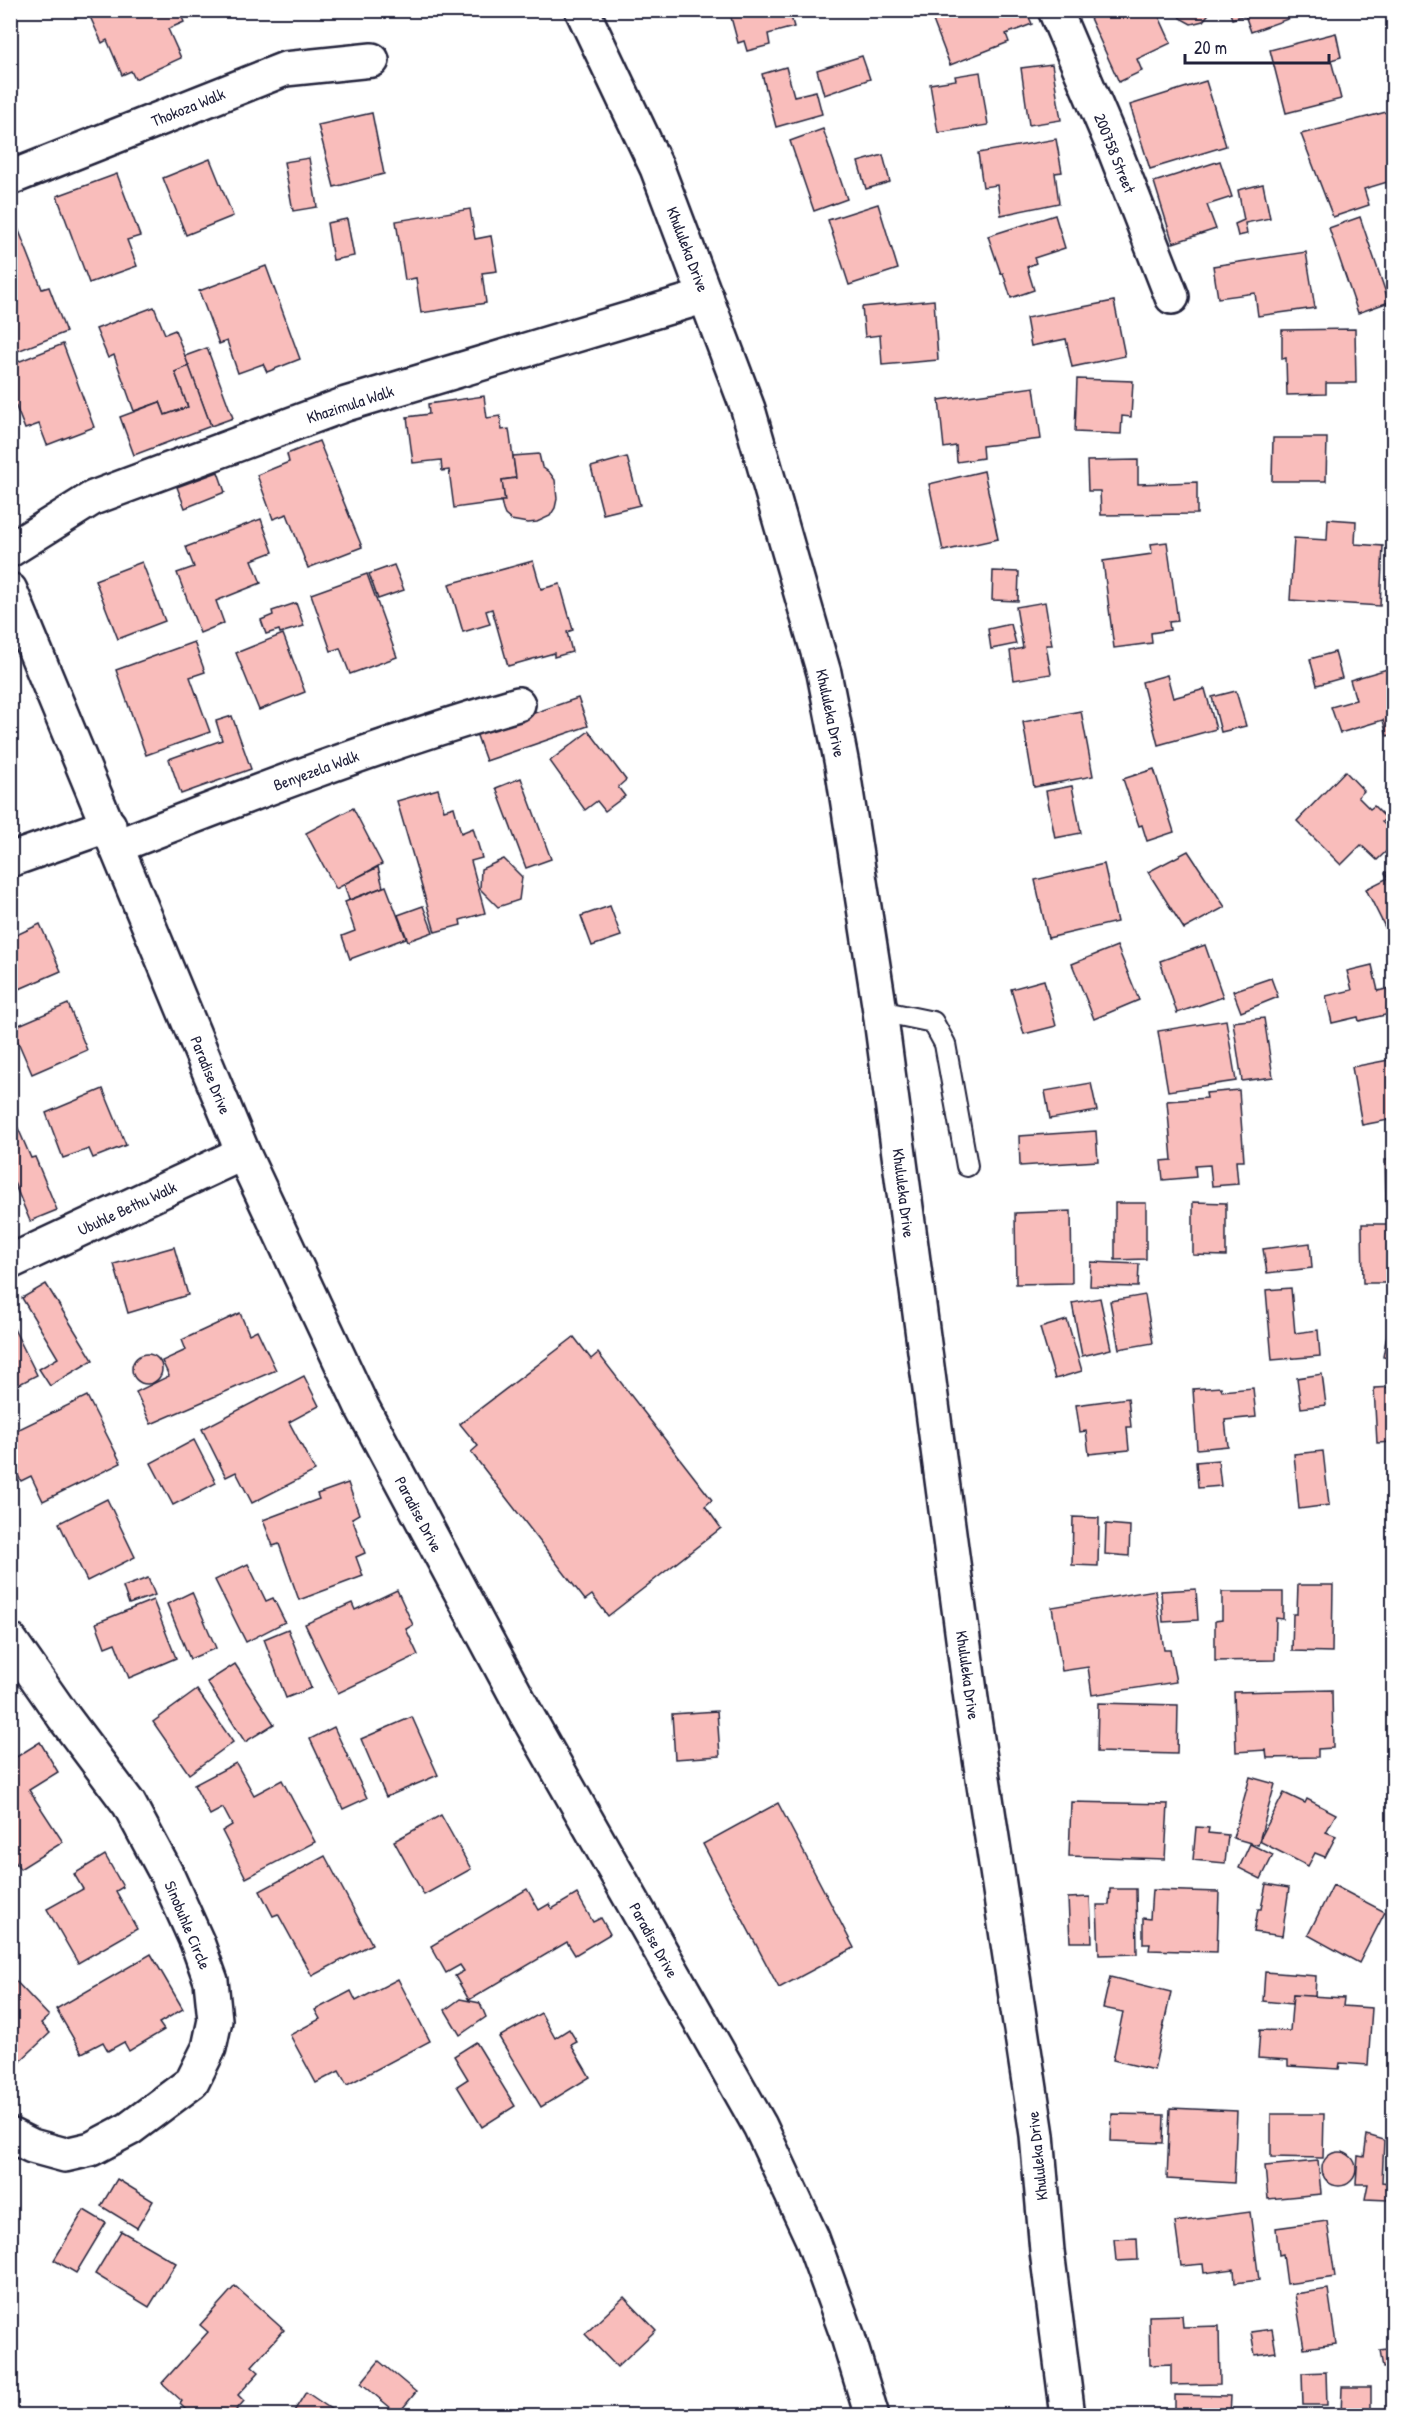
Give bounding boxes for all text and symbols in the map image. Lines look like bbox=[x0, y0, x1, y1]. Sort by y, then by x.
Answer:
scale bar bbox=[1185, 27, 1329, 65]
text: 20 m bbox=[1194, 35, 1227, 60]
street label: Thokoza Walk bbox=[148, 82, 228, 132]
street label: 200758 Street bbox=[1089, 110, 1141, 197]
street label: Khululeka Drive bbox=[662, 203, 715, 295]
street label: Khazimula Walk bbox=[304, 379, 397, 428]
street label: Khululeka Drive bbox=[811, 667, 851, 760]
street label: Benyezela Walk bbox=[270, 744, 362, 796]
street label: Paradise Drive bbox=[185, 1033, 237, 1118]
street label: Khululeka Drive bbox=[888, 1147, 920, 1239]
street label: Ubuhle Bethu Walk bbox=[74, 1175, 180, 1241]
street label: Paradise Drive bbox=[390, 1472, 448, 1556]
street label: Khululeka Drive bbox=[951, 1629, 985, 1721]
street label: Sinobuhle Circle bbox=[160, 1877, 217, 1973]
street label: Paradise Drive bbox=[624, 1899, 684, 1982]
street label: Khululeka Drive bbox=[1021, 2110, 1053, 2202]

